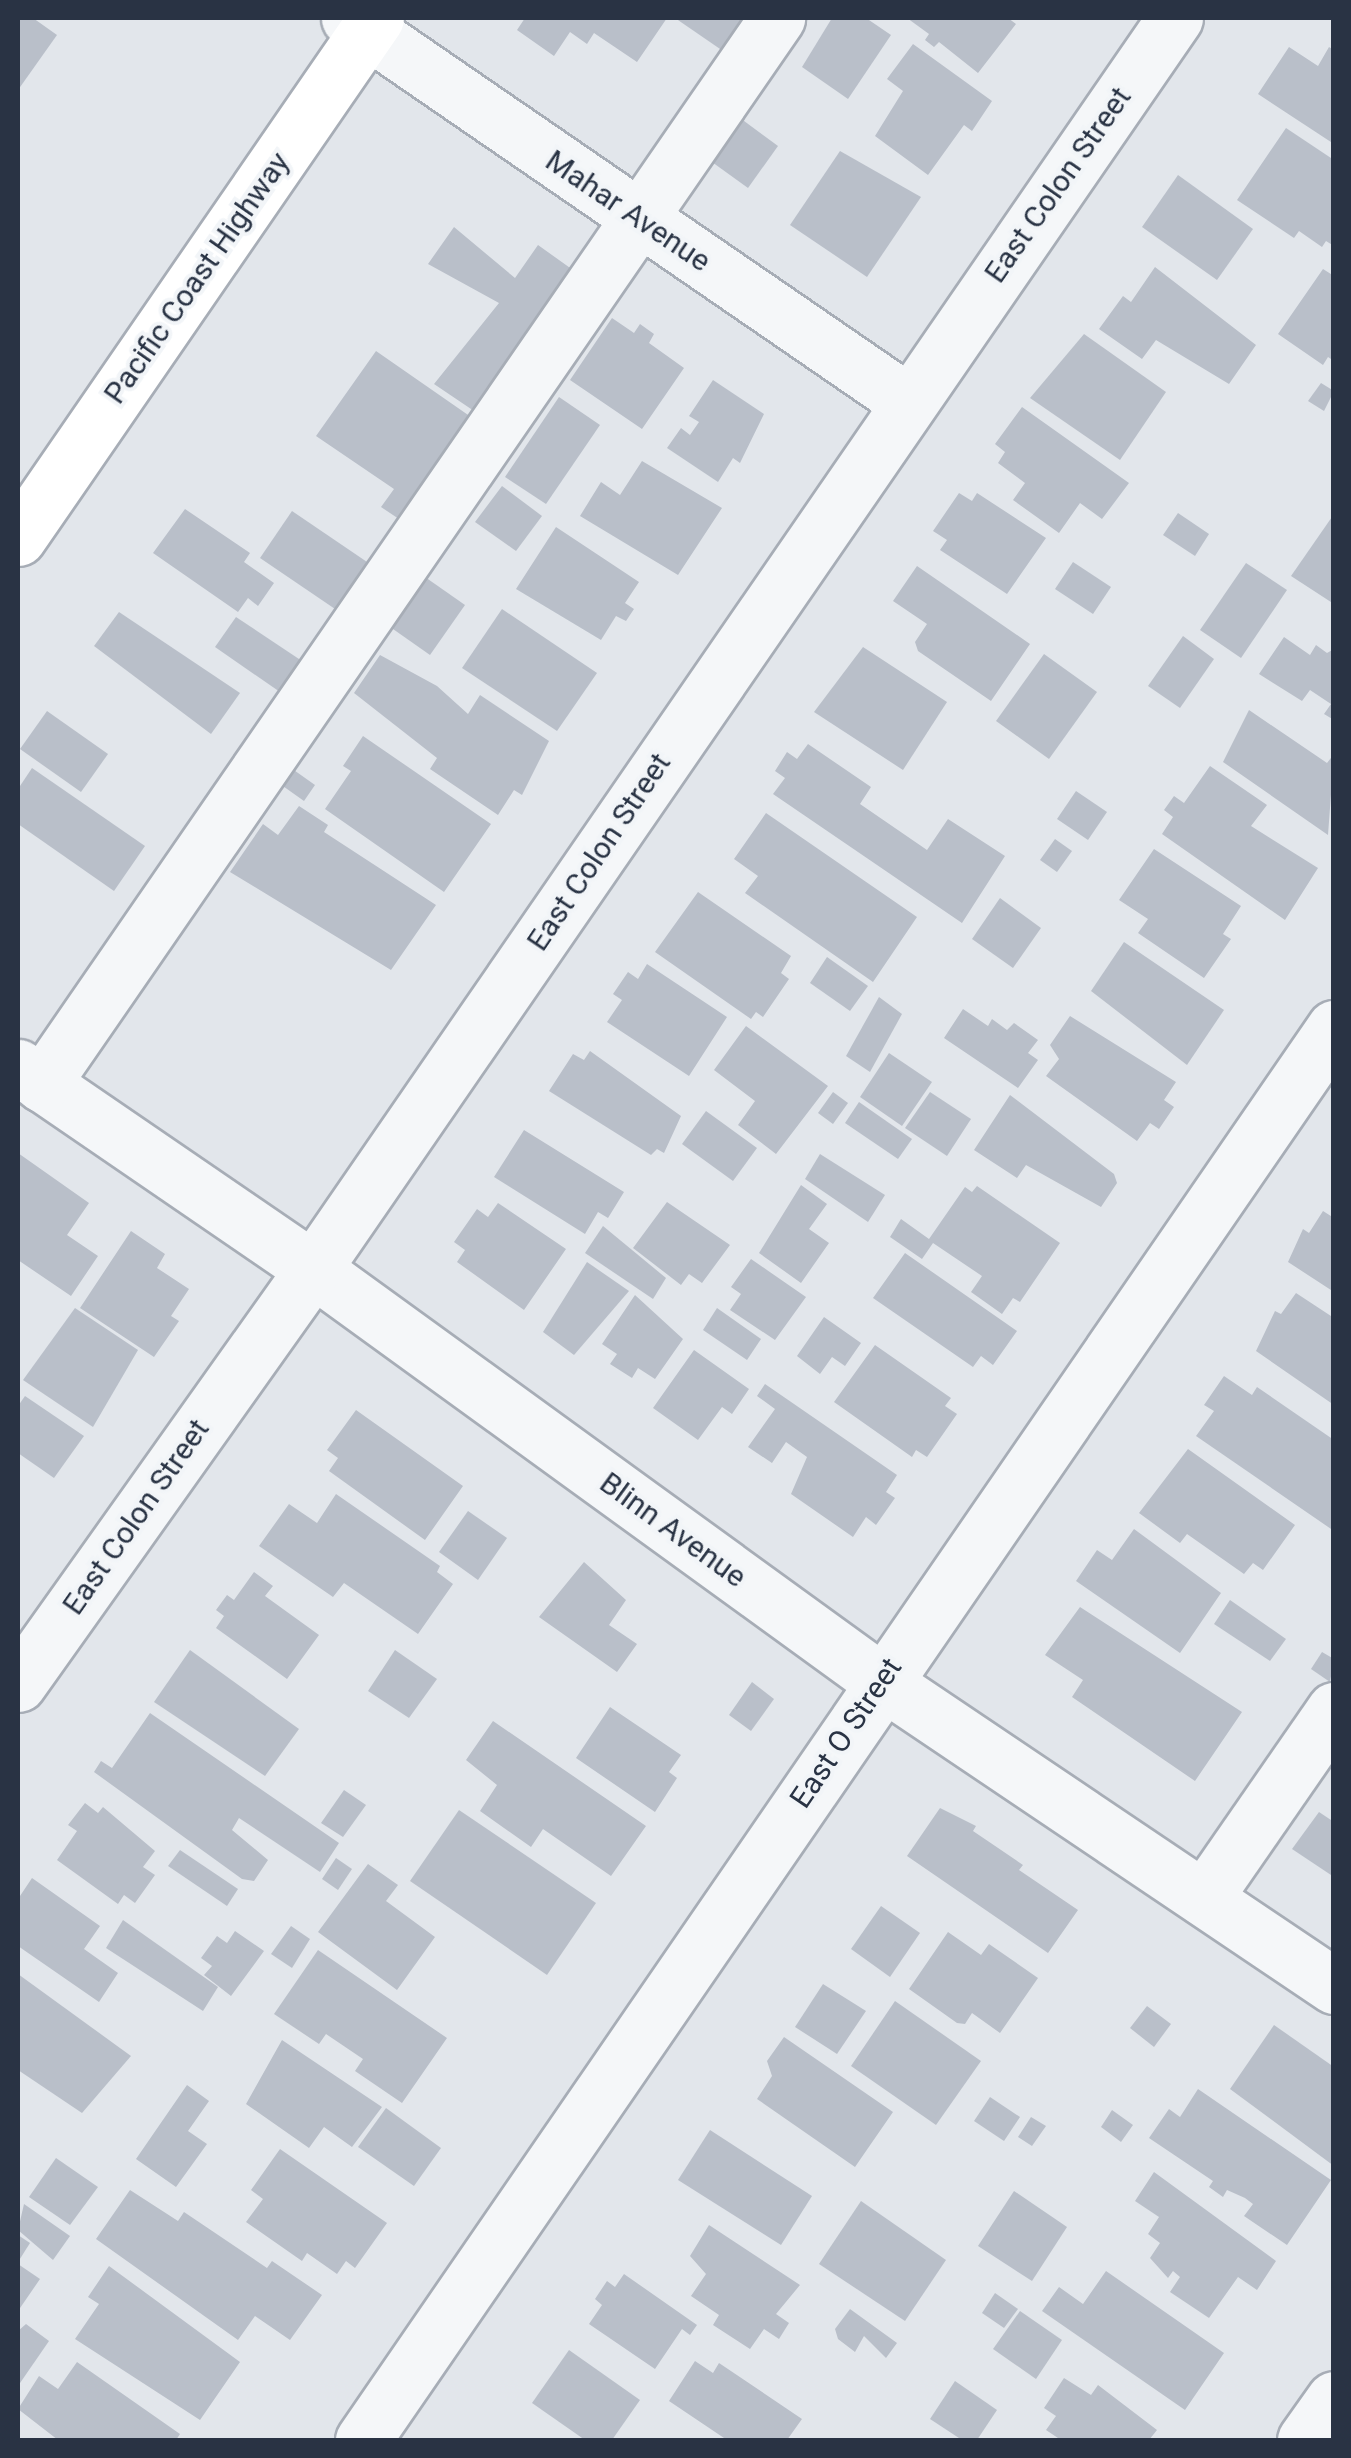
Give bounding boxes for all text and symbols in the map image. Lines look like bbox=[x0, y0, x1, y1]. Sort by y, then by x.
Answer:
street label: East Colon Street bbox=[977, 80, 1139, 290]
street label: Mahar Avenue bbox=[539, 143, 717, 279]
street label: Pacific Coast Highway bbox=[97, 145, 297, 411]
street label: East Colon Street bbox=[520, 746, 678, 958]
street label: East Colon Street bbox=[55, 1412, 217, 1622]
street label: Blinn Avenue bbox=[593, 1465, 753, 1595]
street label: East O Street bbox=[783, 1651, 909, 1815]

